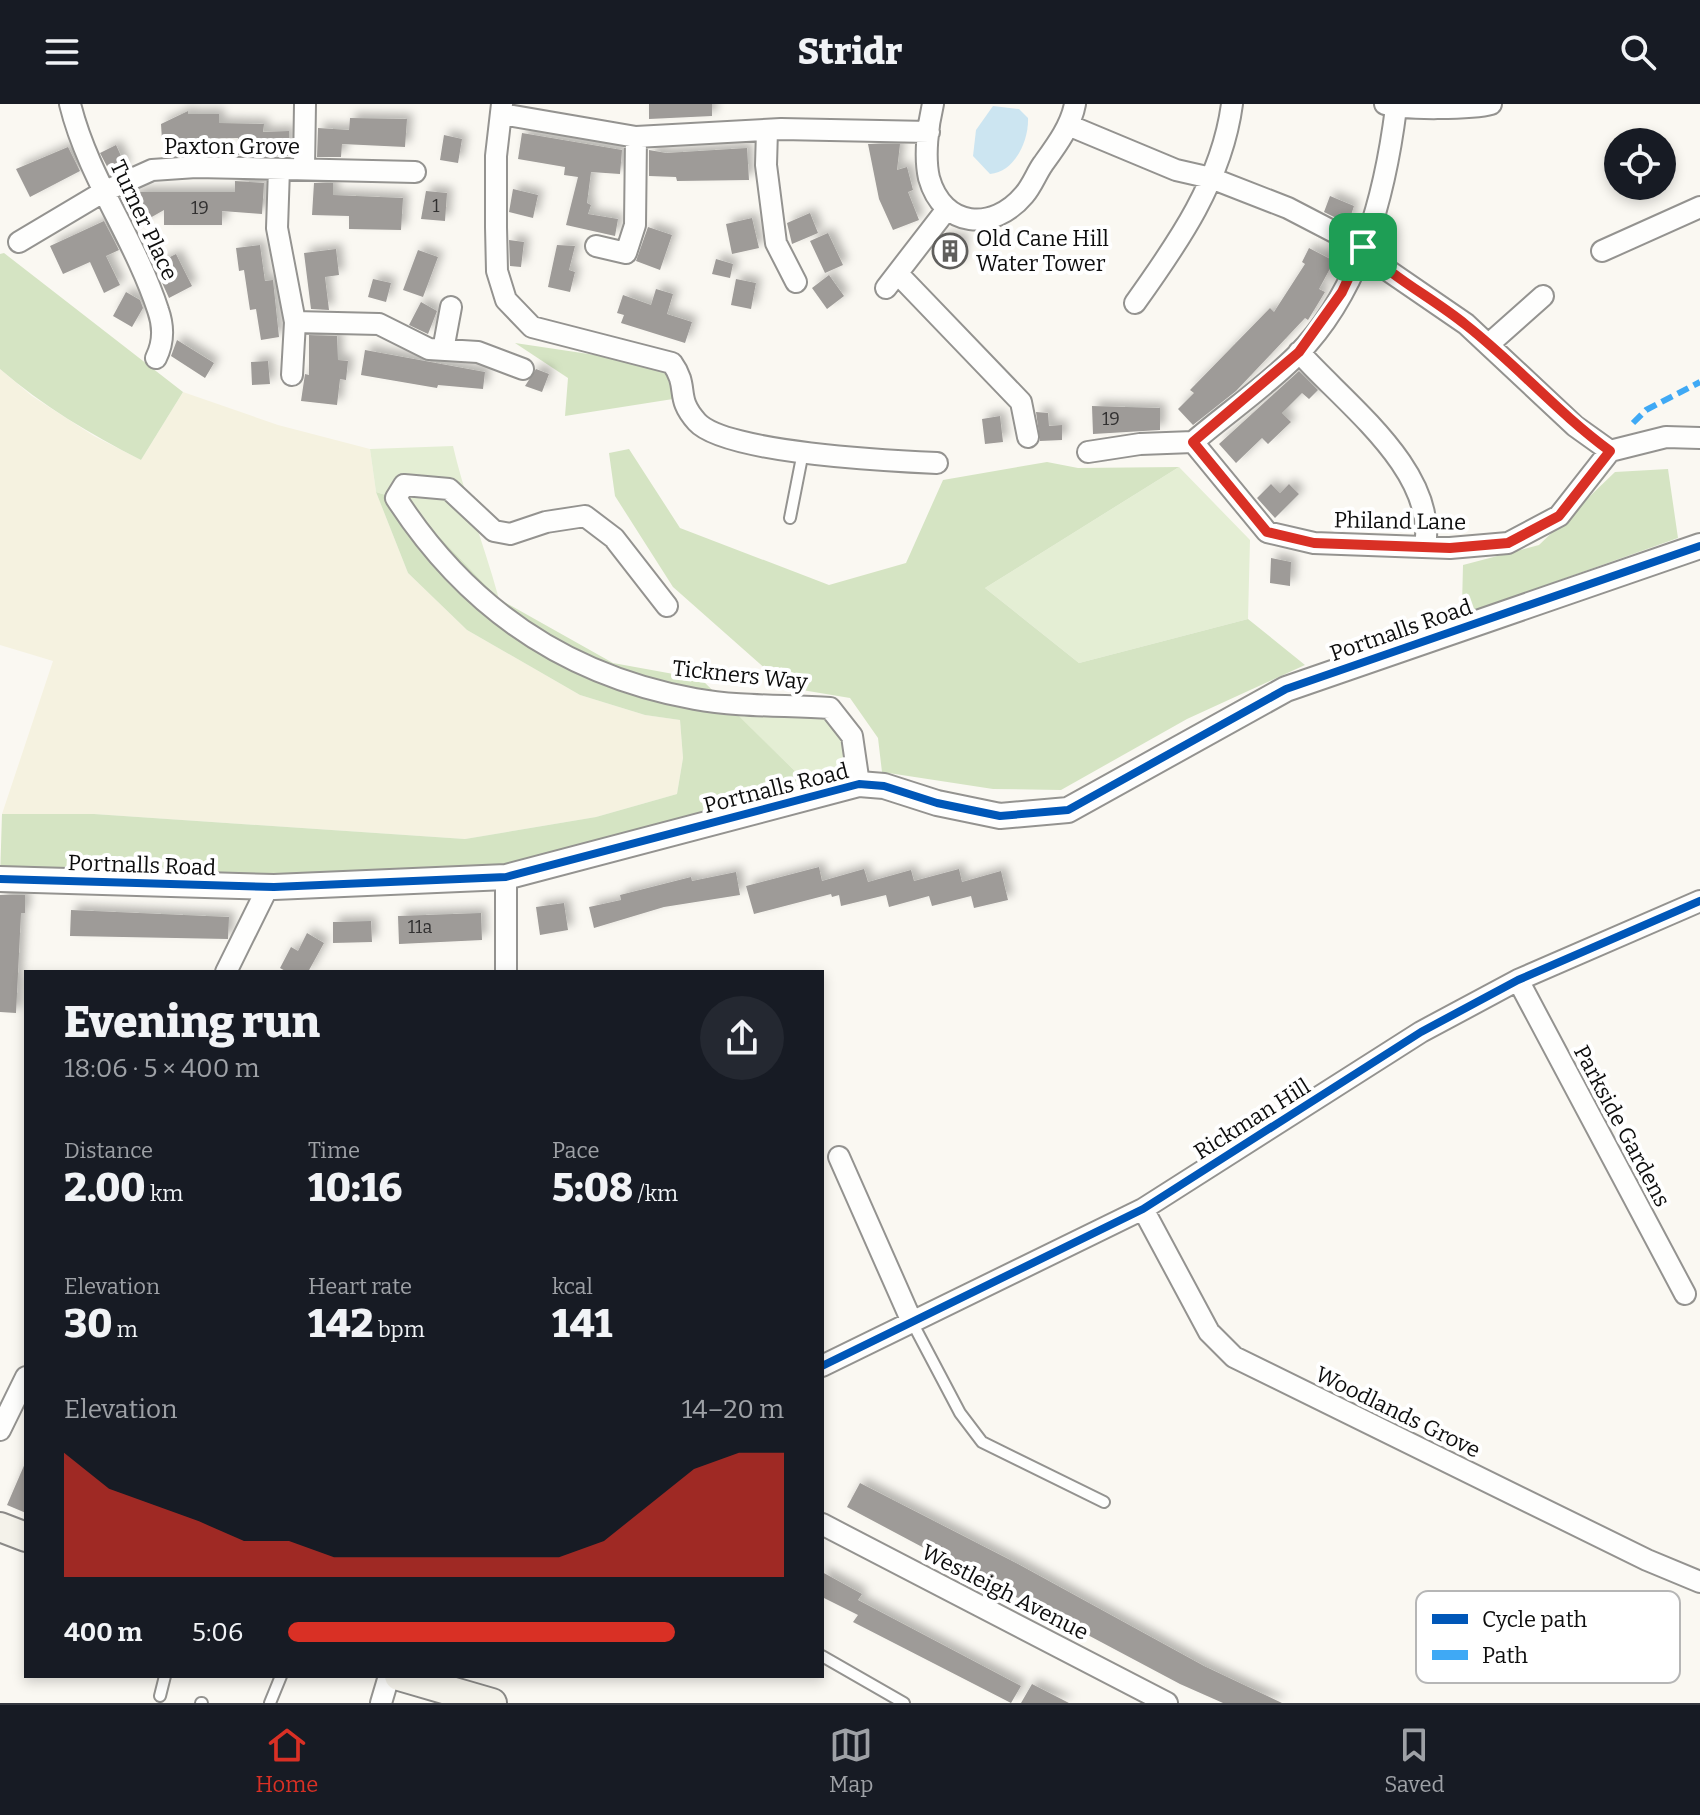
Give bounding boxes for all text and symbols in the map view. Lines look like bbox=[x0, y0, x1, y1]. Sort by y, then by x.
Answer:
icon: menu bbox=[40, 30, 84, 74]
text: Stridr bbox=[798, 30, 902, 74]
icon: search bbox=[1616, 30, 1660, 74]
map controls bbox=[1604, 128, 1676, 200]
button: locate bbox=[1604, 128, 1676, 200]
street label: Paxton Grove bbox=[164, 133, 300, 160]
street label: Turner Place bbox=[104, 156, 184, 284]
house number: 1 bbox=[432, 195, 440, 217]
house number: 19 bbox=[191, 197, 209, 219]
pin bbox=[1329, 213, 1397, 281]
place label: Old Cane Hill Water Tower bbox=[976, 225, 1109, 277]
icon: arrive bbox=[1341, 225, 1385, 269]
building icon: Old Cane Hill Water Tower bbox=[931, 232, 969, 270]
house number: 19 bbox=[1102, 408, 1120, 430]
street label: Philand Lane bbox=[1334, 506, 1466, 536]
street label: Portnalls Road bbox=[1326, 593, 1476, 667]
street label: Tickners Way bbox=[671, 654, 809, 696]
street label: Portnalls Road bbox=[701, 757, 851, 819]
street label: Portnalls Road bbox=[67, 849, 217, 881]
house number: 11a bbox=[408, 916, 432, 938]
text: Evening run bbox=[64, 996, 320, 1049]
button: share bbox=[700, 996, 784, 1080]
street label: Parkside Gardens bbox=[1568, 1041, 1676, 1211]
text: 18:06 · 5 × 400 m bbox=[64, 1053, 259, 1084]
street label: Rickman Hill bbox=[1189, 1073, 1315, 1165]
text: Distance bbox=[64, 1137, 153, 1164]
text: Time bbox=[308, 1137, 360, 1164]
text: Pace bbox=[552, 1137, 600, 1164]
text: 2.00 bbox=[64, 1164, 146, 1212]
text: 10:16 bbox=[308, 1164, 402, 1212]
text: 5:08 bbox=[552, 1164, 633, 1212]
text: km bbox=[146, 1180, 183, 1207]
text: /km bbox=[633, 1180, 678, 1207]
text: Elevation bbox=[64, 1273, 160, 1300]
text: Heart rate bbox=[308, 1273, 412, 1300]
text: kcal bbox=[552, 1273, 593, 1300]
text: 30 bbox=[64, 1300, 112, 1348]
text: 142 bbox=[308, 1300, 373, 1348]
text: 141 bbox=[552, 1300, 612, 1348]
text: m bbox=[112, 1316, 138, 1343]
text: bpm bbox=[373, 1316, 425, 1343]
street label: Woodlands Grove bbox=[1311, 1360, 1485, 1464]
text: Elevation bbox=[64, 1394, 177, 1425]
text: 14–20 m bbox=[682, 1394, 784, 1425]
street label: Westleigh Avenue bbox=[917, 1538, 1093, 1646]
legend bbox=[1416, 1591, 1680, 1683]
text: Cycle path bbox=[1482, 1606, 1587, 1633]
text: 400 m bbox=[64, 1617, 142, 1648]
text: 5:06 bbox=[192, 1617, 243, 1648]
text: Path bbox=[1482, 1642, 1528, 1669]
tab: Home bbox=[255, 1723, 318, 1798]
tab: Map bbox=[829, 1723, 873, 1798]
tab: Saved bbox=[1384, 1723, 1445, 1798]

